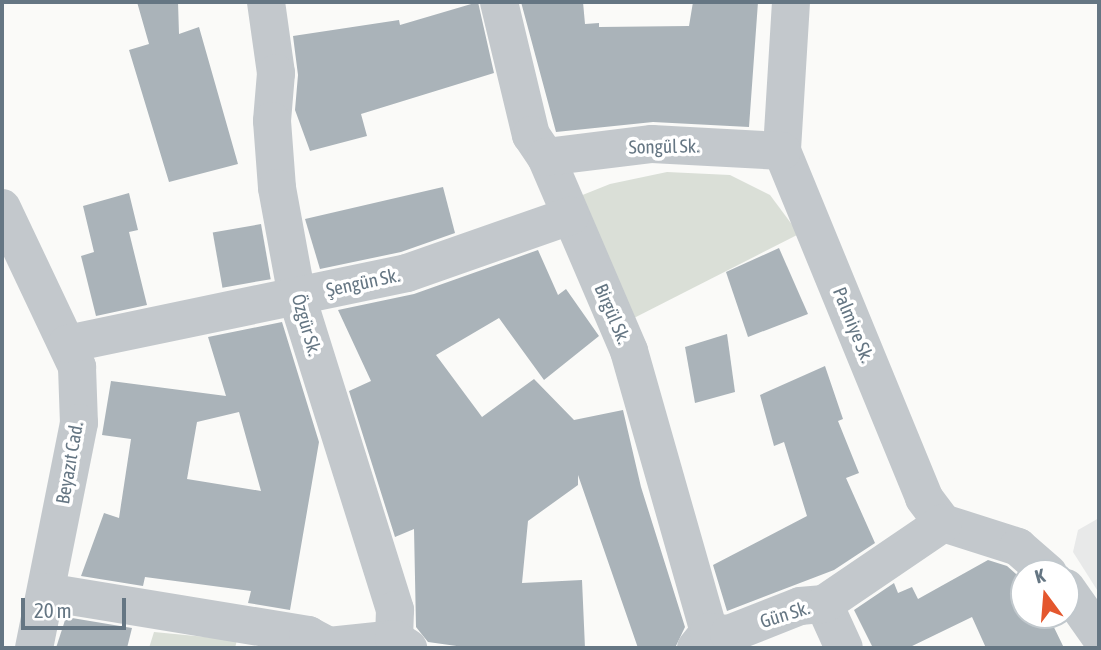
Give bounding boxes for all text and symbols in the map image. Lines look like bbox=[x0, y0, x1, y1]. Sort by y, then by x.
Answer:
street label: Songül Sk. bbox=[628, 135, 700, 159]
street label: Şengün Sk. bbox=[324, 264, 402, 302]
street label: Birgül Sk. bbox=[589, 280, 635, 348]
street label: Palmiye Sk. bbox=[828, 284, 878, 366]
street label: Özgür Sk. bbox=[286, 291, 326, 359]
street label: Beyazıt Cad. bbox=[52, 420, 88, 506]
north arrow bbox=[1010, 559, 1080, 629]
text: K bbox=[1032, 564, 1047, 588]
scale bar bbox=[24, 584, 130, 628]
street label: Gün Sk. bbox=[757, 597, 813, 633]
text: 20 m bbox=[34, 598, 72, 622]

